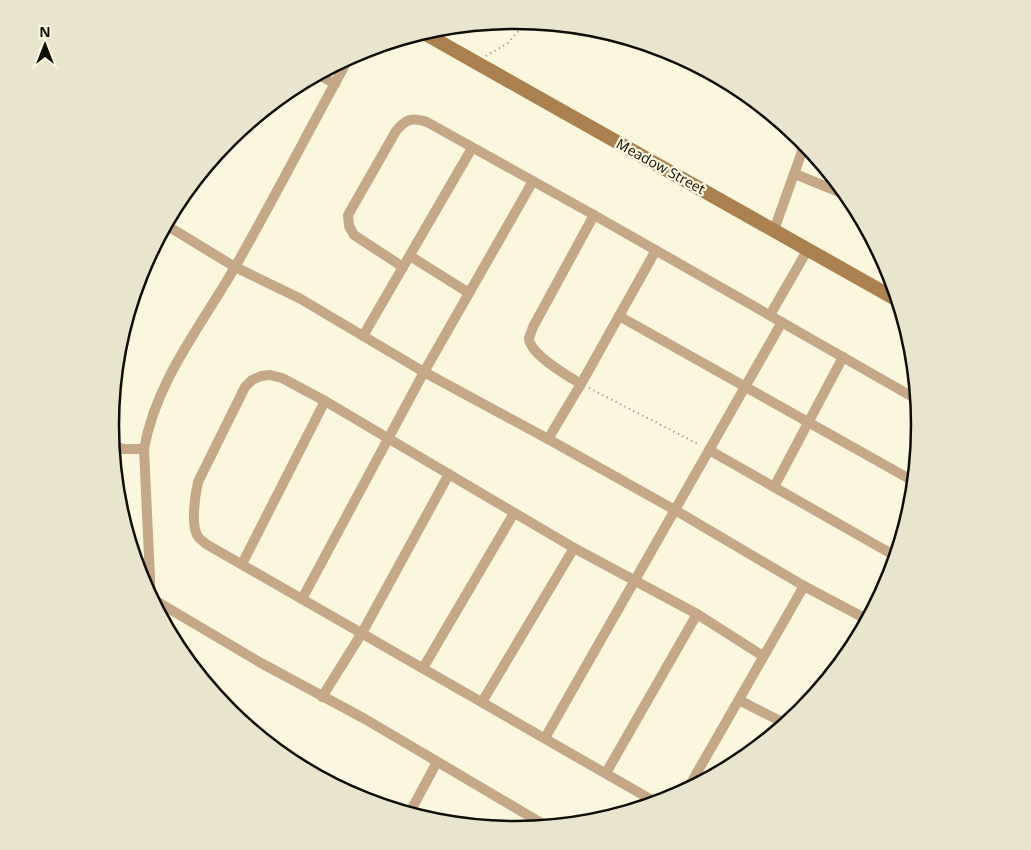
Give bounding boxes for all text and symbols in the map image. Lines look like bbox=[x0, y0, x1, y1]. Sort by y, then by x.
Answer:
north arrow bbox=[20, 20, 70, 70]
text: N bbox=[39, 22, 51, 41]
street label: Meadow Street bbox=[613, 134, 709, 198]

